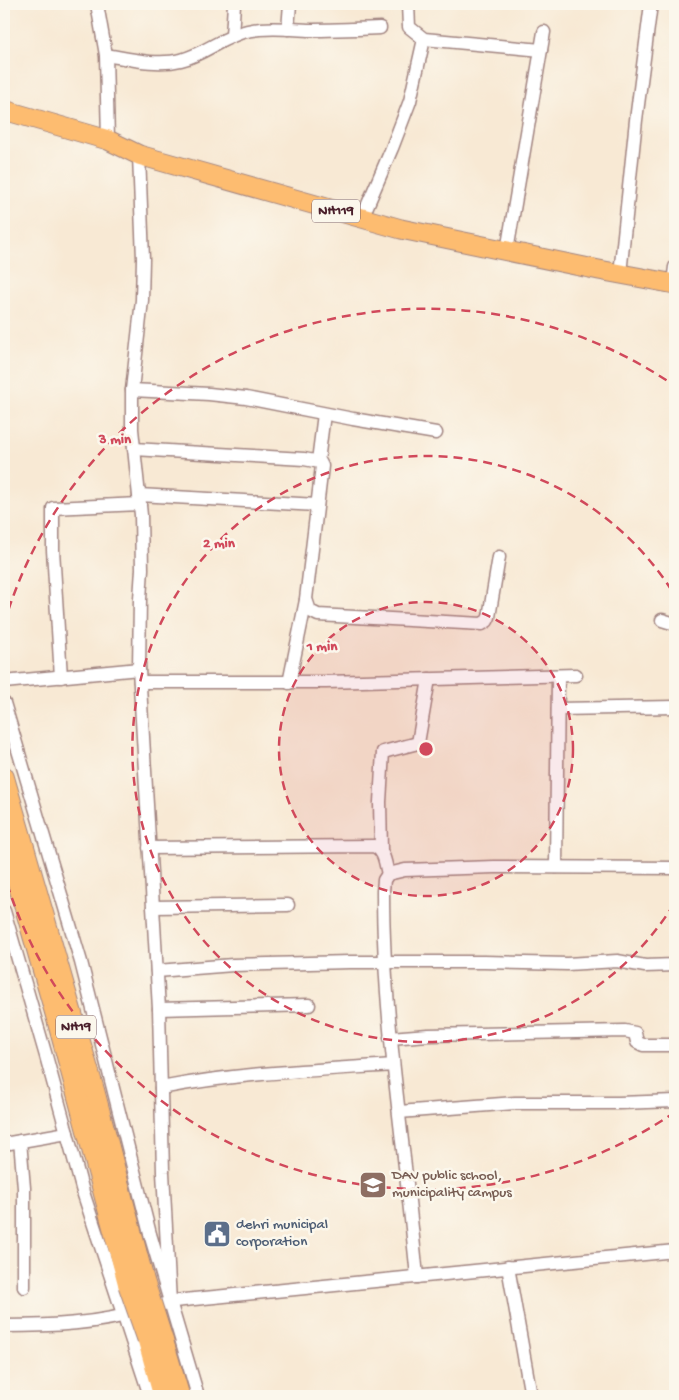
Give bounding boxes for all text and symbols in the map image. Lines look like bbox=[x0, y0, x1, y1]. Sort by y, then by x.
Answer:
road number: NH119 bbox=[312, 200, 360, 222]
text: 3 min bbox=[98, 431, 132, 449]
text: 2 min bbox=[203, 535, 236, 553]
text: 1 min bbox=[306, 638, 338, 656]
centre of rings bbox=[417, 740, 435, 758]
road number: NH19 bbox=[56, 1016, 96, 1038]
place label: DAV public school, municipality campus bbox=[391, 1167, 512, 1202]
school or university icon: DAV public school, municipality campus bbox=[358, 1170, 388, 1200]
place label: dehri municipal corporation bbox=[236, 1216, 328, 1251]
public building icon: dehri municipal corporation bbox=[202, 1219, 232, 1249]

